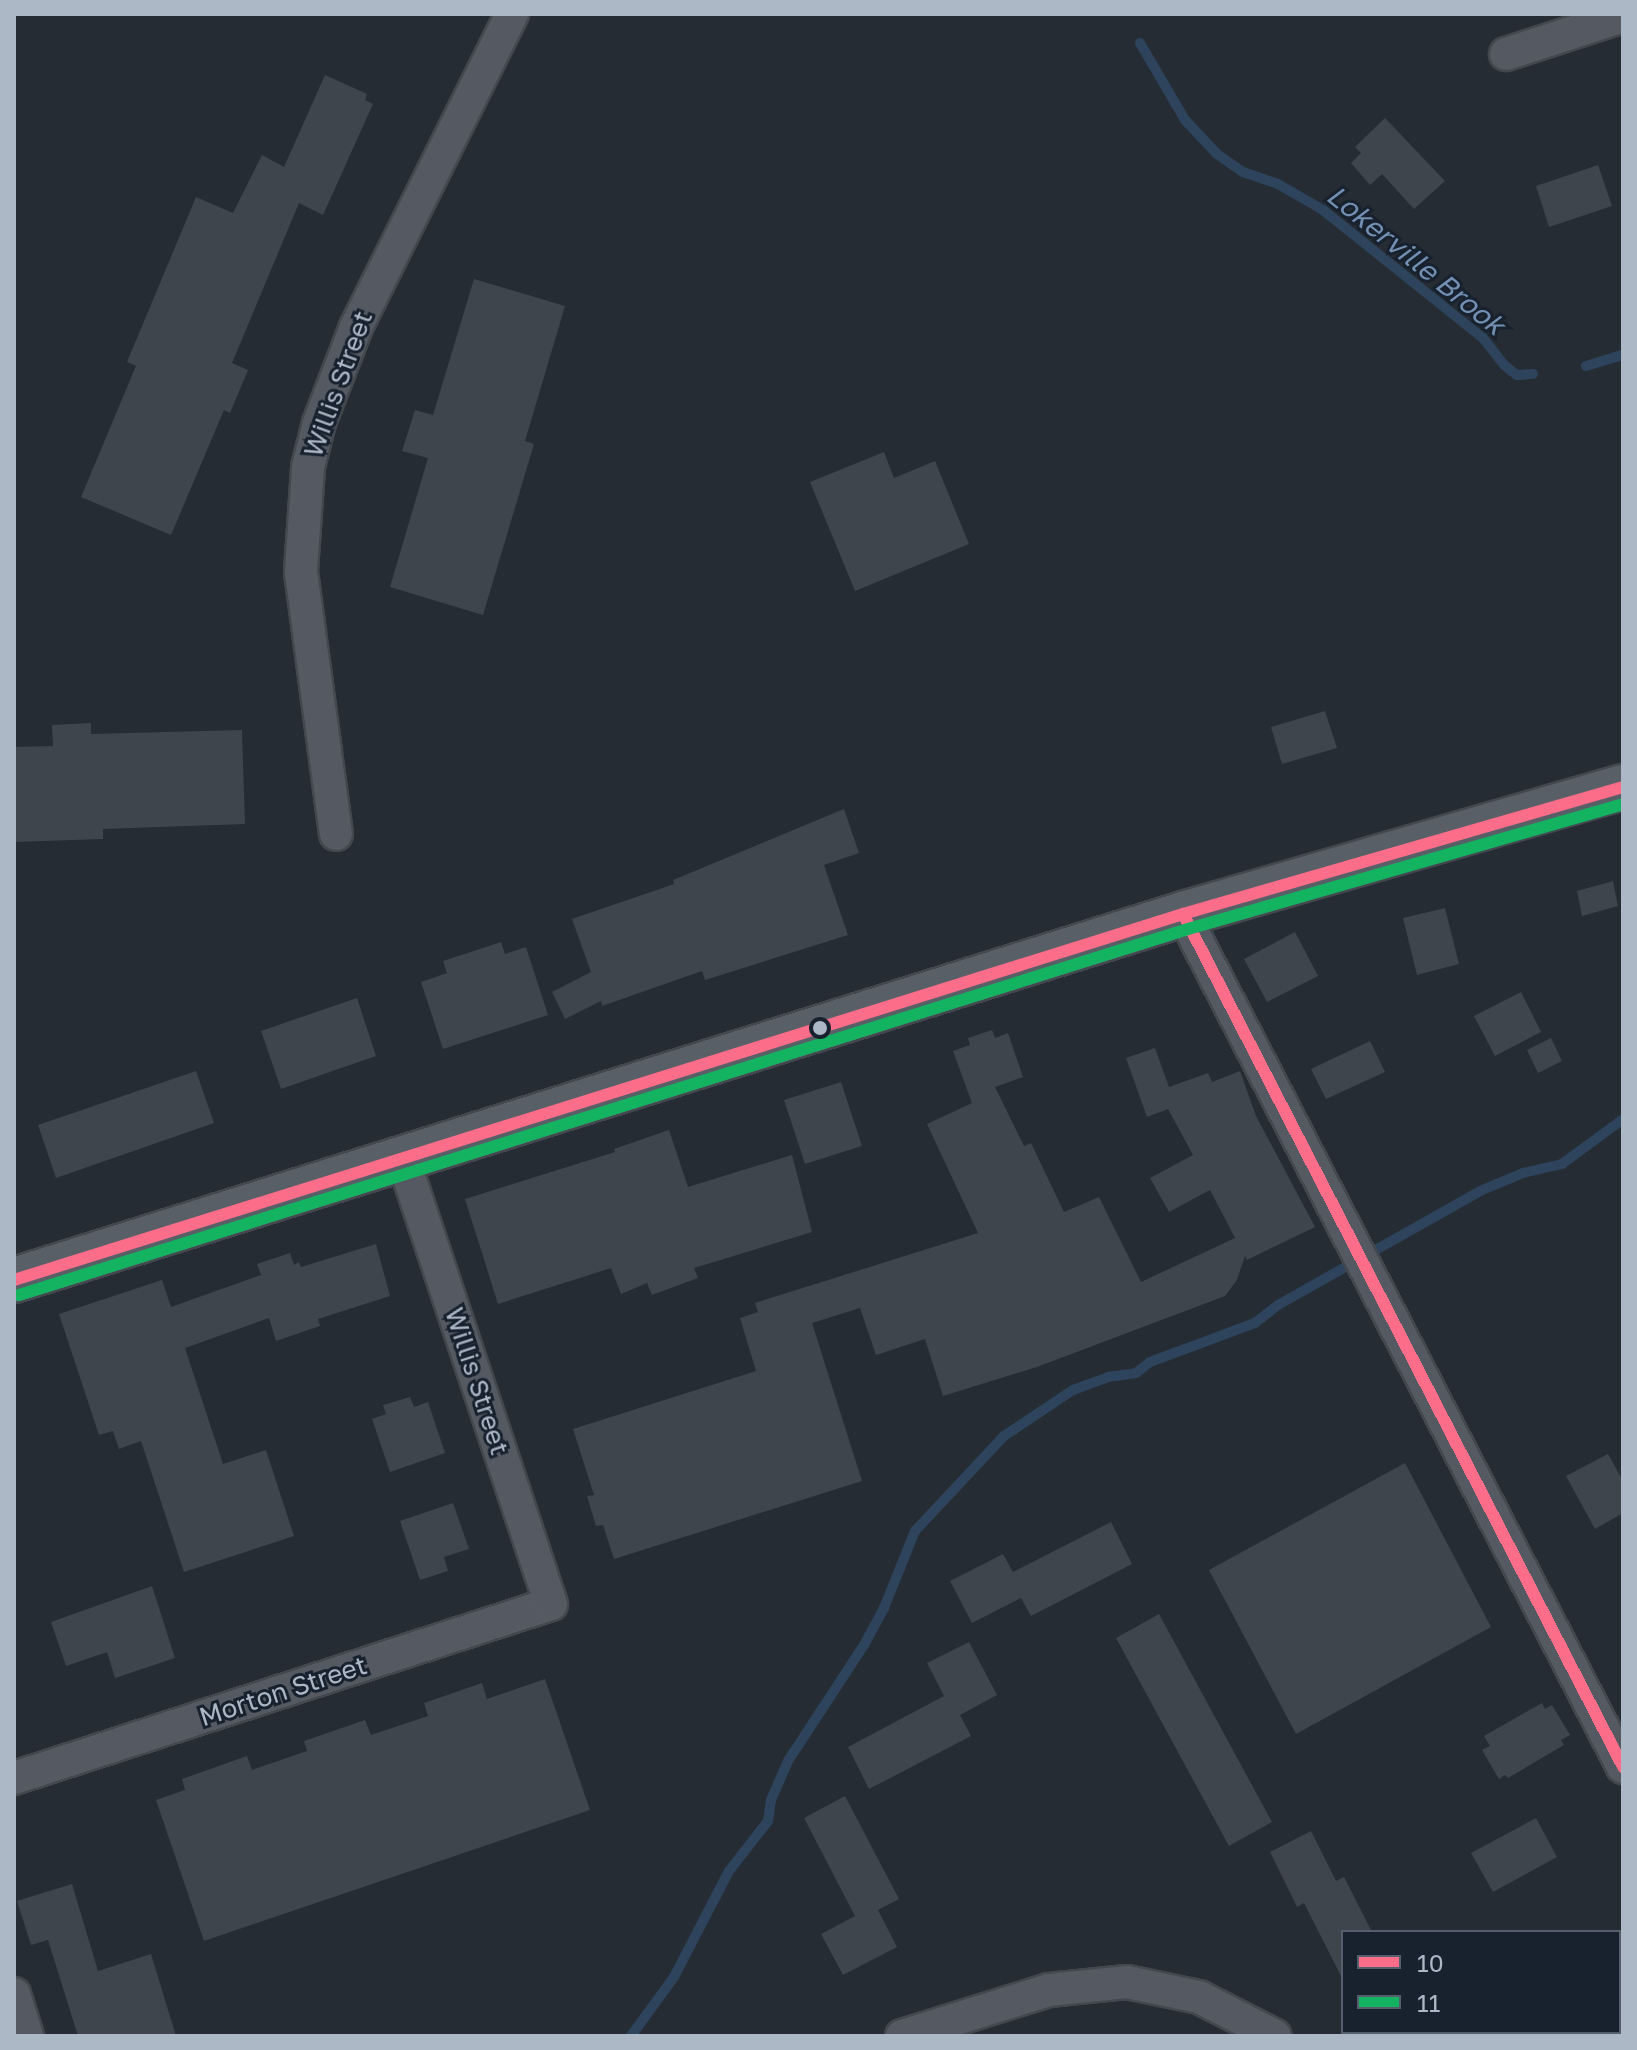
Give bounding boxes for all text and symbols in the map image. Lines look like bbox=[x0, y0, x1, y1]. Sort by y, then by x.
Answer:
water label: Lokerville Brook bbox=[1320, 178, 1512, 342]
street label: Willis Street bbox=[297, 307, 379, 461]
unlabelled marker bbox=[812, 1020, 828, 1036]
street label: Willis Street bbox=[439, 1304, 515, 1458]
street label: Morton Street bbox=[195, 1649, 371, 1733]
legend bbox=[1341, 1930, 1621, 2034]
text: 10 bbox=[1417, 1948, 1444, 1977]
text: 11 bbox=[1417, 1988, 1440, 2017]

